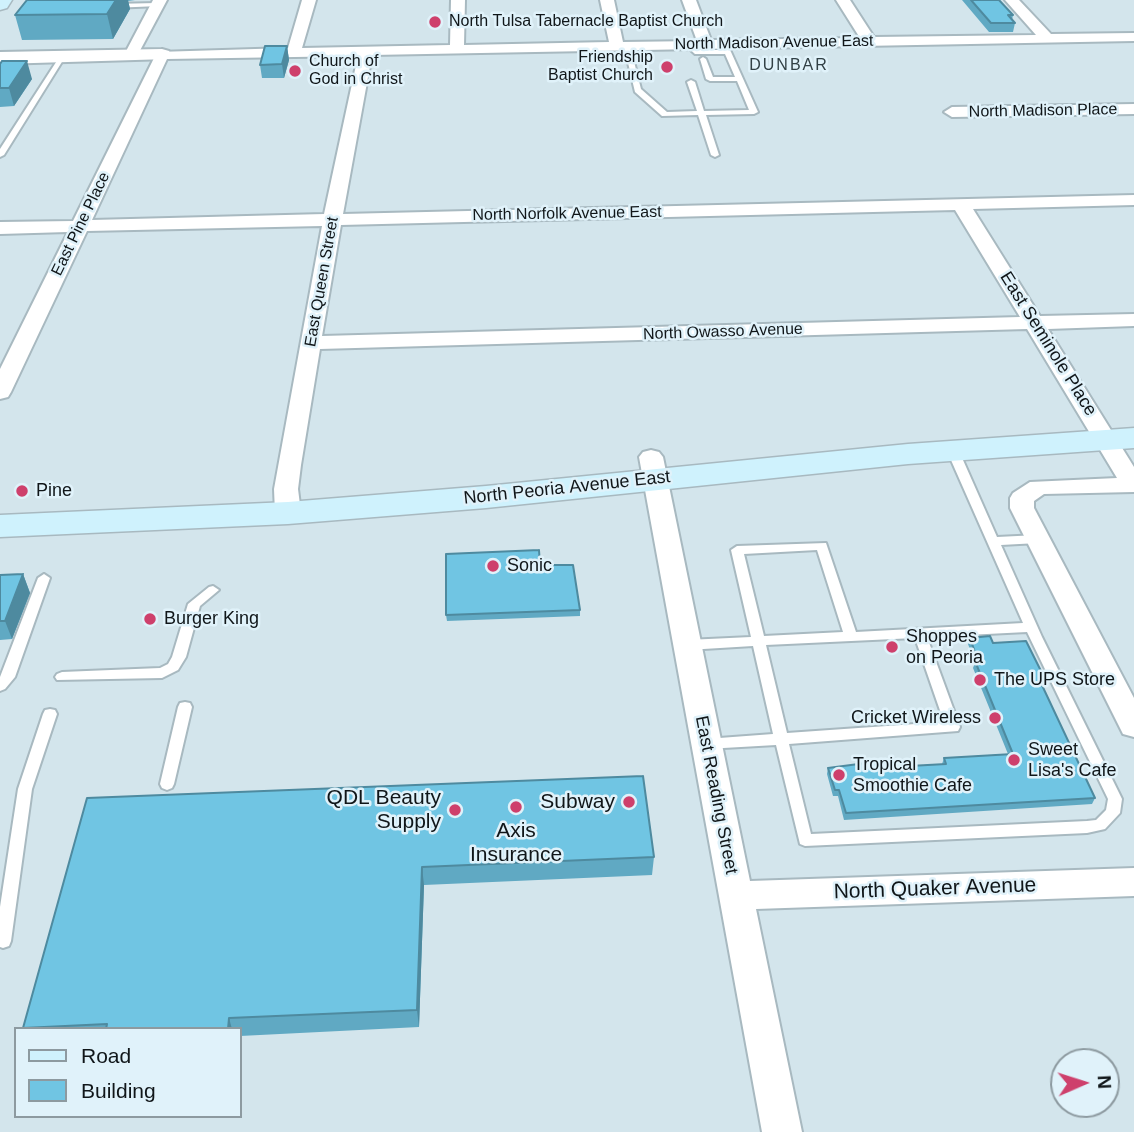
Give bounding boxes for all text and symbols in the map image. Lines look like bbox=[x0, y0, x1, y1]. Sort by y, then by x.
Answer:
place label: North Tulsa Tabernacle Baptist Church bbox=[449, 12, 723, 32]
marker: North Tulsa Tabernacle Baptist Church bbox=[427, 14, 443, 30]
street label: North Madison Avenue East bbox=[674, 32, 874, 54]
place label: Friendship Baptist Church bbox=[548, 48, 653, 86]
place label: Church of God in Christ bbox=[309, 52, 402, 90]
district label: DUNBAR bbox=[750, 56, 828, 76]
marker: Friendship Baptist Church bbox=[659, 59, 675, 75]
marker: Church of God in Christ bbox=[287, 63, 303, 79]
street label: North Madison Place bbox=[969, 100, 1117, 122]
street label: East Pine Place bbox=[48, 169, 114, 279]
street label: North Norfolk Avenue East bbox=[472, 203, 662, 225]
street label: East Queen Street bbox=[301, 216, 343, 348]
street label: East Seminole Place bbox=[995, 268, 1101, 420]
street label: North Owasso Avenue bbox=[643, 320, 803, 344]
street label: North Peoria Avenue East bbox=[463, 466, 671, 510]
place label: Pine bbox=[36, 480, 72, 502]
marker: Pine bbox=[14, 483, 30, 499]
place label: Sonic bbox=[507, 555, 552, 577]
marker: Sonic bbox=[485, 558, 501, 574]
place label: Burger King bbox=[164, 608, 259, 630]
marker: Burger King bbox=[142, 611, 158, 627]
place label: Shoppes on Peoria bbox=[906, 626, 983, 668]
marker: Shoppes on Peoria bbox=[884, 639, 900, 655]
place label: The UPS Store bbox=[994, 669, 1115, 691]
marker: The UPS Store bbox=[972, 672, 988, 688]
place label: Cricket Wireless bbox=[851, 707, 981, 729]
marker: Cricket Wireless bbox=[987, 710, 1003, 726]
street label: East Reading Street bbox=[690, 714, 742, 876]
place label: Sweet Lisa's Cafe bbox=[1028, 739, 1116, 782]
marker: Sweet Lisa's Cafe bbox=[1006, 752, 1022, 768]
place label: Tropical Smoothie Cafe bbox=[853, 754, 972, 796]
marker: Tropical Smoothie Cafe bbox=[831, 767, 847, 783]
place label: QDL Beauty Supply bbox=[327, 785, 441, 835]
place label: Subway bbox=[540, 789, 615, 815]
marker: Subway bbox=[621, 794, 637, 810]
marker: Axis Insurance bbox=[508, 799, 524, 815]
marker: QDL Beauty Supply bbox=[447, 802, 463, 818]
place label: Axis Insurance bbox=[470, 818, 562, 868]
street label: North Quaker Avenue bbox=[833, 873, 1037, 905]
legend bbox=[14, 1027, 242, 1118]
text: Road bbox=[81, 1044, 131, 1067]
north arrow bbox=[1050, 1048, 1120, 1118]
text: N bbox=[1094, 1075, 1115, 1089]
text: Building bbox=[81, 1079, 156, 1102]

